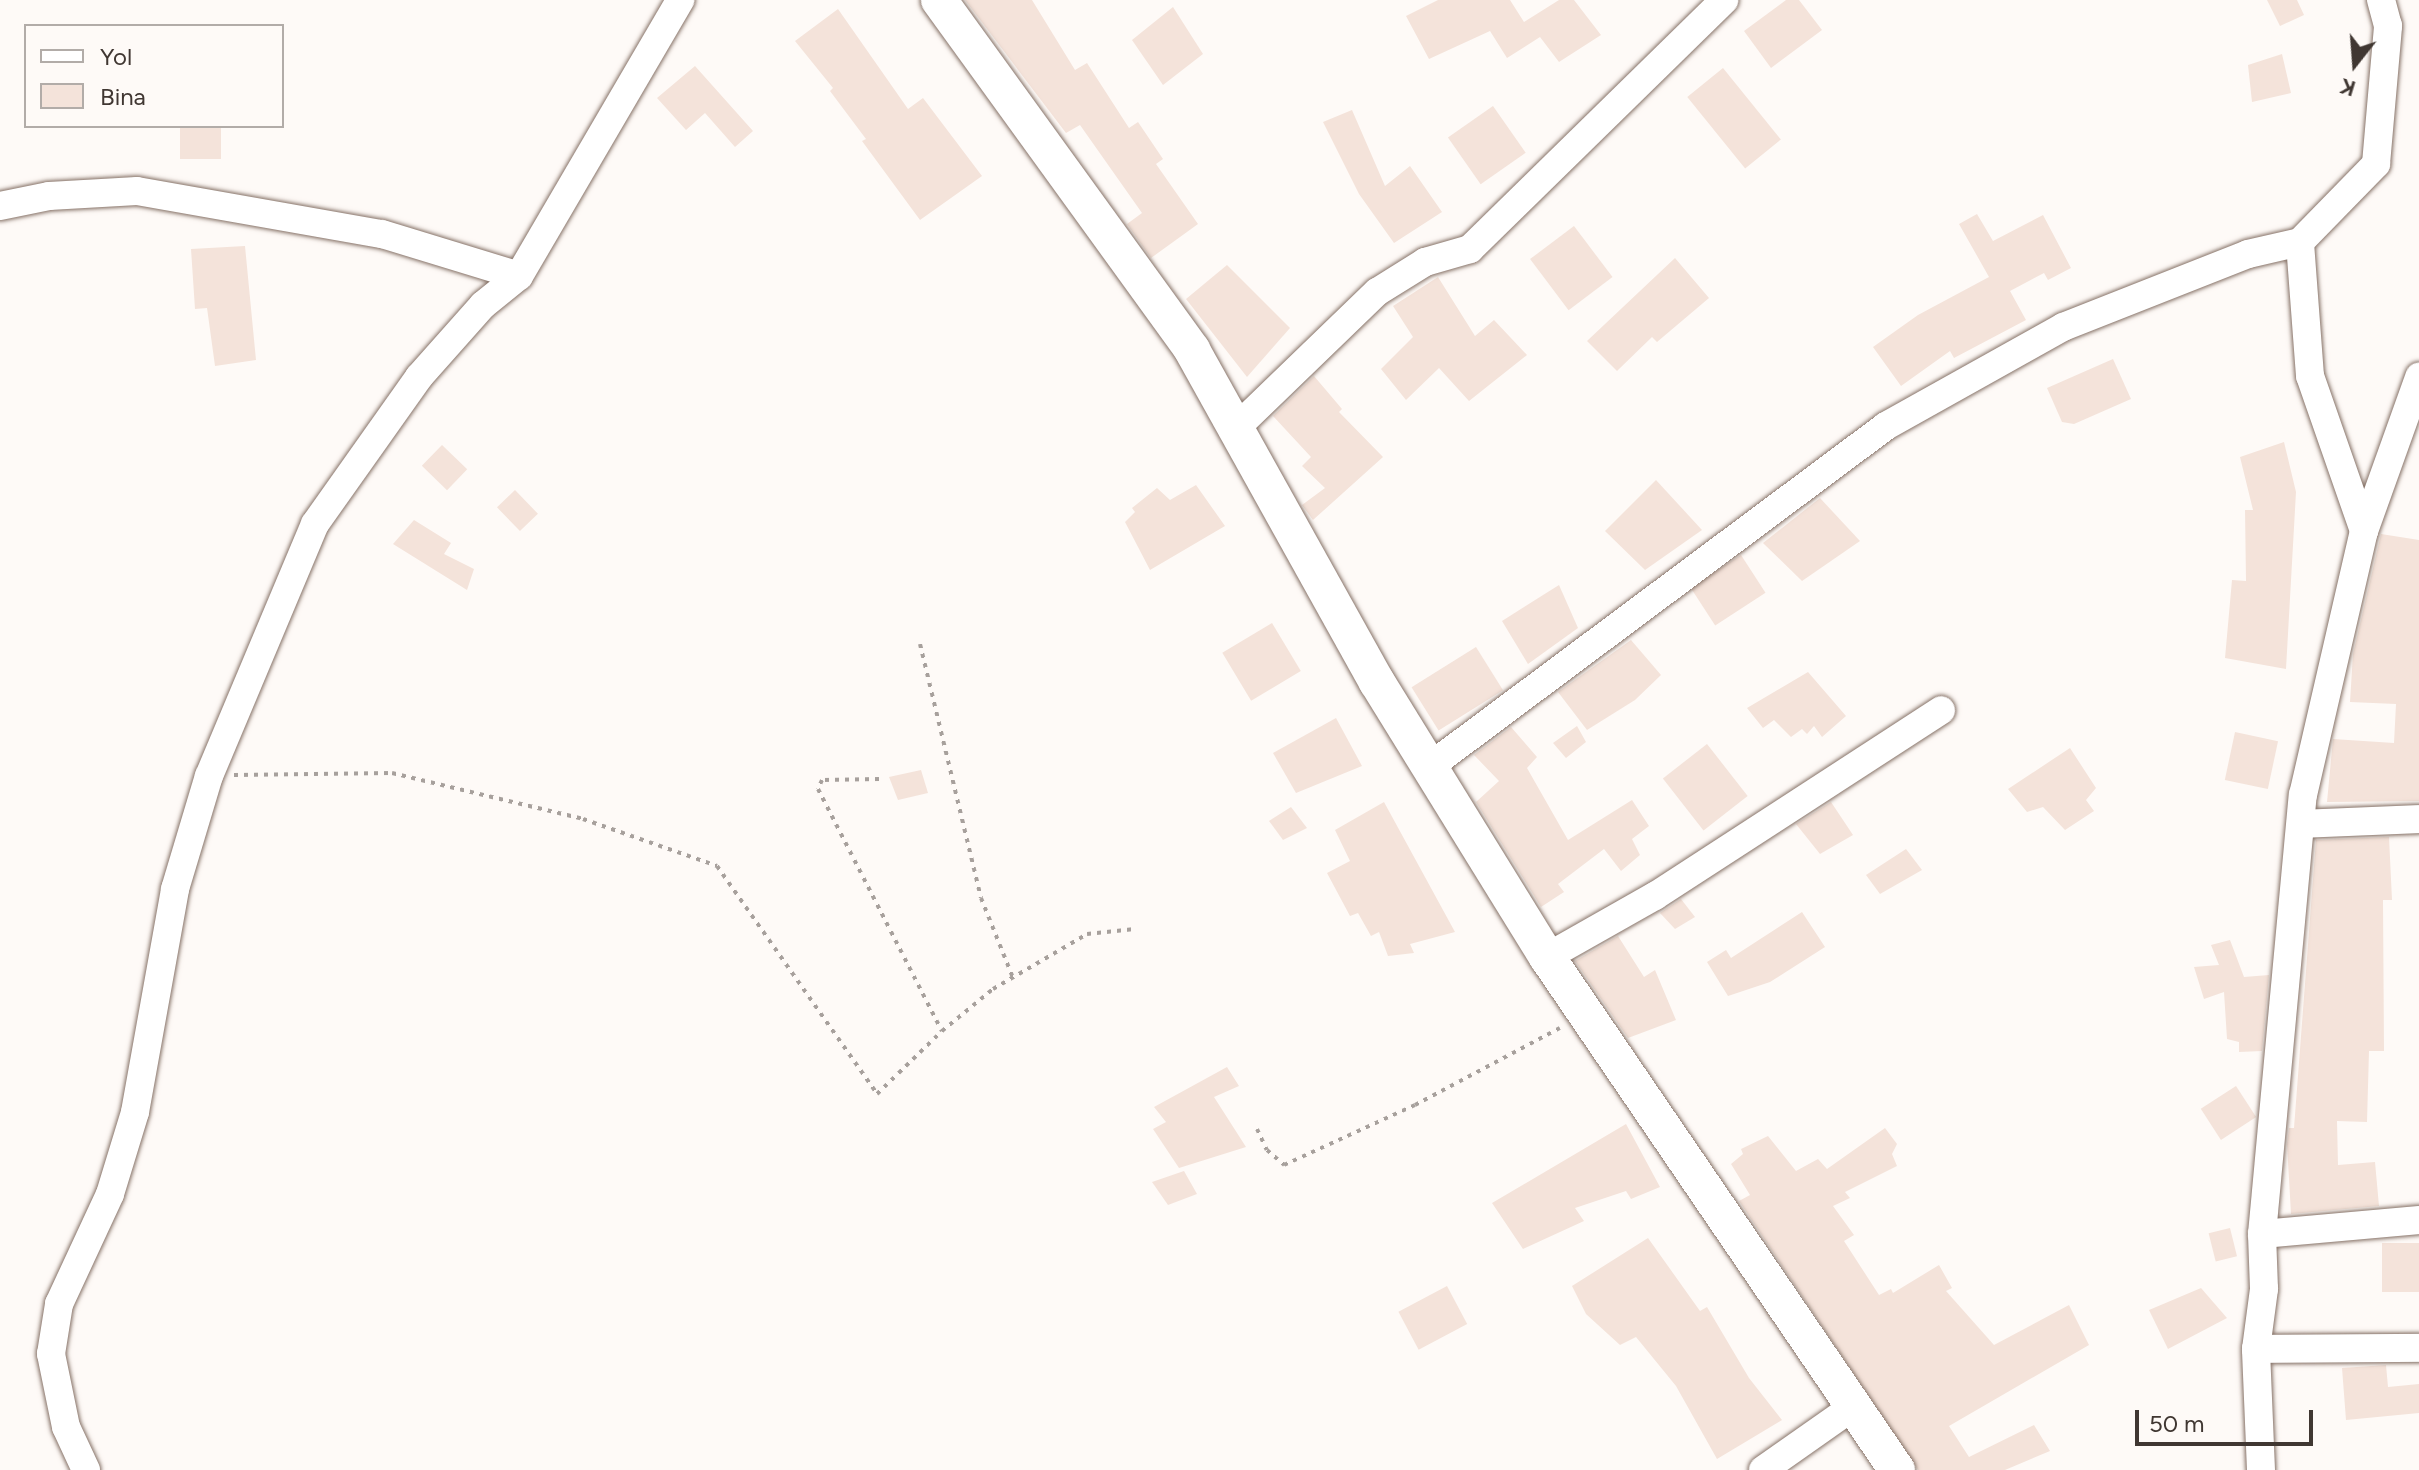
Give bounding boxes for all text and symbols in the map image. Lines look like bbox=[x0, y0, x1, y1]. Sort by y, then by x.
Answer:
legend bbox=[24, 24, 284, 128]
north arrow bbox=[2315, 24, 2395, 104]
text: Yol bbox=[100, 42, 132, 71]
text: K bbox=[2337, 72, 2359, 102]
text: Bina bbox=[100, 82, 146, 111]
scale bar bbox=[2139, 1394, 2317, 1444]
text: 50 m bbox=[2149, 1409, 2205, 1438]

